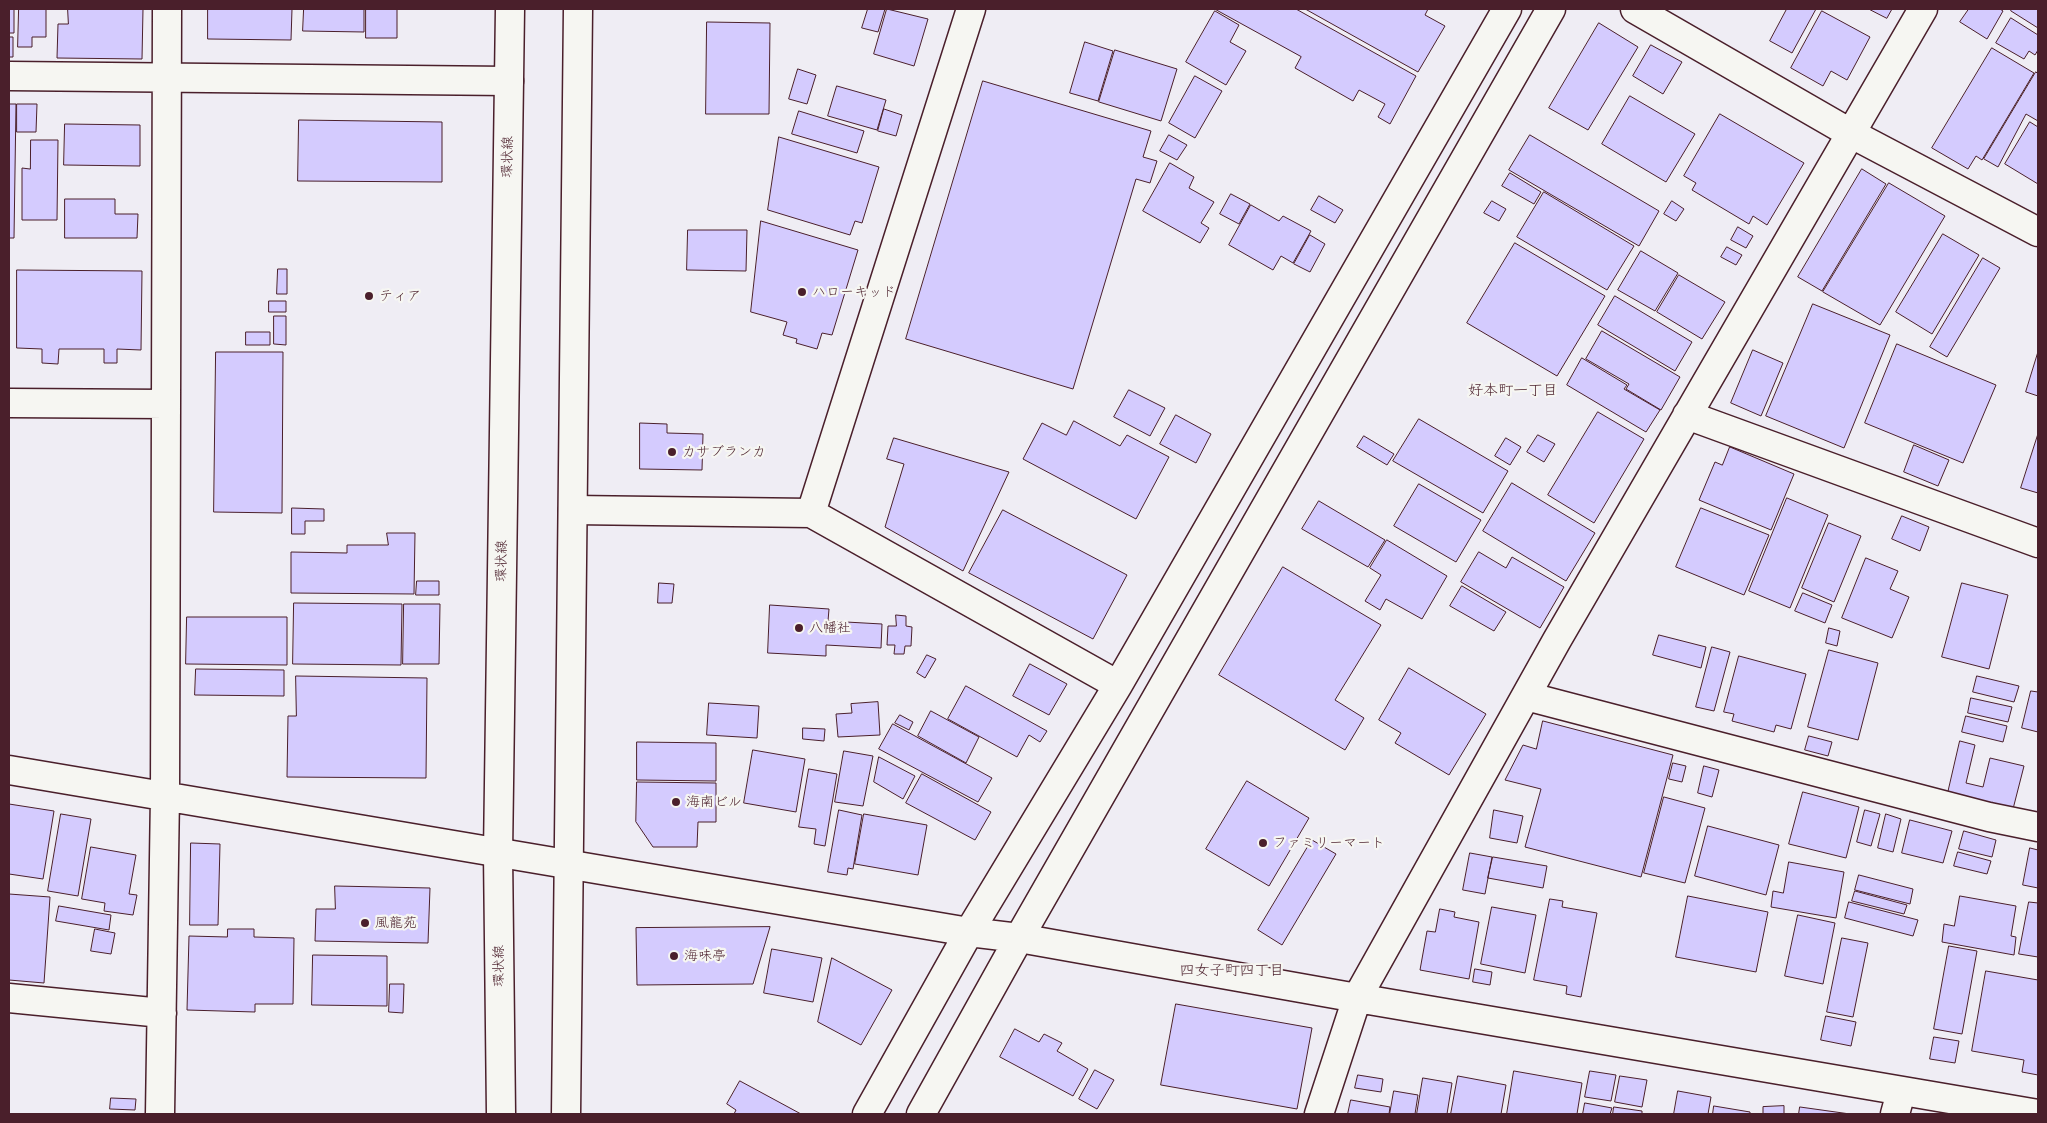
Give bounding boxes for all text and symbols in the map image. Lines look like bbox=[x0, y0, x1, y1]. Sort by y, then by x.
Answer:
street label: 環状線 bbox=[499, 136, 517, 178]
place label: ハローキッド bbox=[812, 284, 896, 300]
marker: ハローキッド bbox=[796, 286, 808, 298]
place label: ティア bbox=[379, 288, 421, 304]
marker: ティア bbox=[363, 290, 375, 302]
district label: 好本町一丁目 bbox=[1468, 382, 1558, 400]
place label: カサブランカ bbox=[682, 444, 766, 460]
marker: カサブランカ bbox=[666, 446, 678, 458]
street label: 環状線 bbox=[493, 540, 511, 582]
place label: 八幡社 bbox=[809, 620, 851, 636]
marker: 八幡社 bbox=[793, 622, 805, 634]
place label: 海南ビル bbox=[686, 794, 742, 810]
marker: 海南ビル bbox=[670, 796, 682, 808]
place label: ファミリーマート bbox=[1273, 835, 1385, 851]
marker: ファミリーマート bbox=[1257, 837, 1269, 849]
place label: 風龍苑 bbox=[375, 915, 417, 931]
marker: 風龍苑 bbox=[359, 917, 371, 929]
street label: 環状線 bbox=[491, 945, 507, 987]
place label: 海味亭 bbox=[684, 948, 726, 964]
marker: 海味亭 bbox=[668, 950, 680, 962]
district label: 四女子町四丁目 bbox=[1180, 962, 1284, 980]

